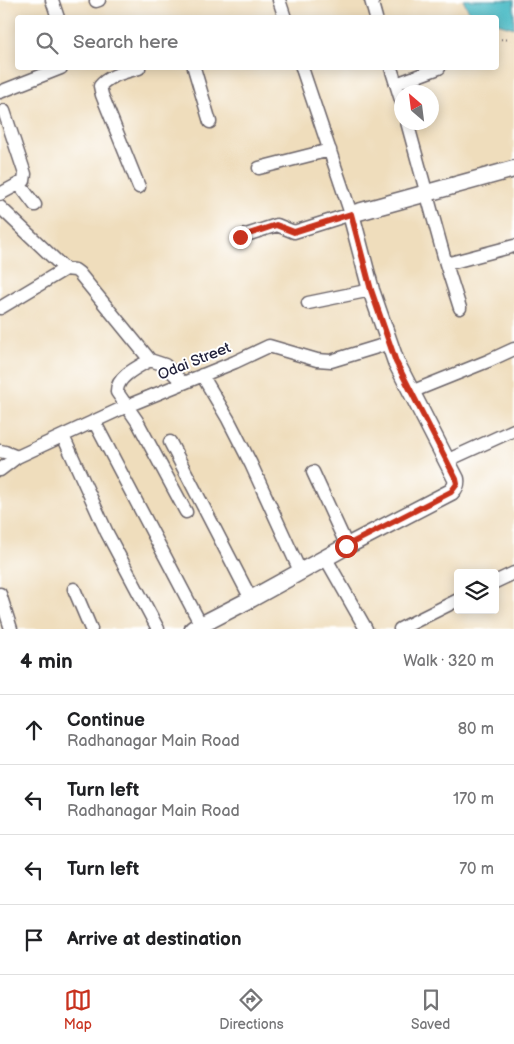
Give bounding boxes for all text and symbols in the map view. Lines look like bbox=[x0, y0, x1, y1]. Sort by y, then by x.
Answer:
search box bbox=[15, 15, 499, 70]
icon: search bbox=[33, 29, 61, 57]
text: Search here bbox=[73, 31, 178, 54]
north arrow bbox=[394, 85, 439, 130]
route end bbox=[229, 226, 252, 249]
street label: Odai Street bbox=[155, 338, 234, 385]
route start bbox=[335, 535, 358, 558]
map controls bbox=[454, 569, 499, 614]
button: layers bbox=[454, 569, 499, 614]
text: 4 min bbox=[20, 649, 73, 674]
text: Walk · 320 m bbox=[403, 652, 494, 671]
text: Continue bbox=[67, 709, 145, 732]
icon: ahead bbox=[20, 716, 48, 744]
text: 80 m bbox=[458, 720, 494, 739]
text: Radhanagar Main Road bbox=[67, 732, 240, 751]
text: Turn left bbox=[67, 779, 139, 802]
icon: left bbox=[20, 786, 48, 814]
text: 170 m bbox=[453, 790, 494, 809]
text: Radhanagar Main Road bbox=[67, 802, 240, 821]
icon: left bbox=[20, 856, 48, 884]
text: Turn left bbox=[67, 858, 139, 881]
text: 70 m bbox=[459, 860, 494, 879]
icon: arrive bbox=[20, 926, 48, 954]
text: Arrive at destination bbox=[67, 928, 242, 951]
tab: Map bbox=[64, 986, 92, 1033]
tab: Directions bbox=[219, 986, 284, 1033]
tab: Saved bbox=[411, 986, 450, 1033]

